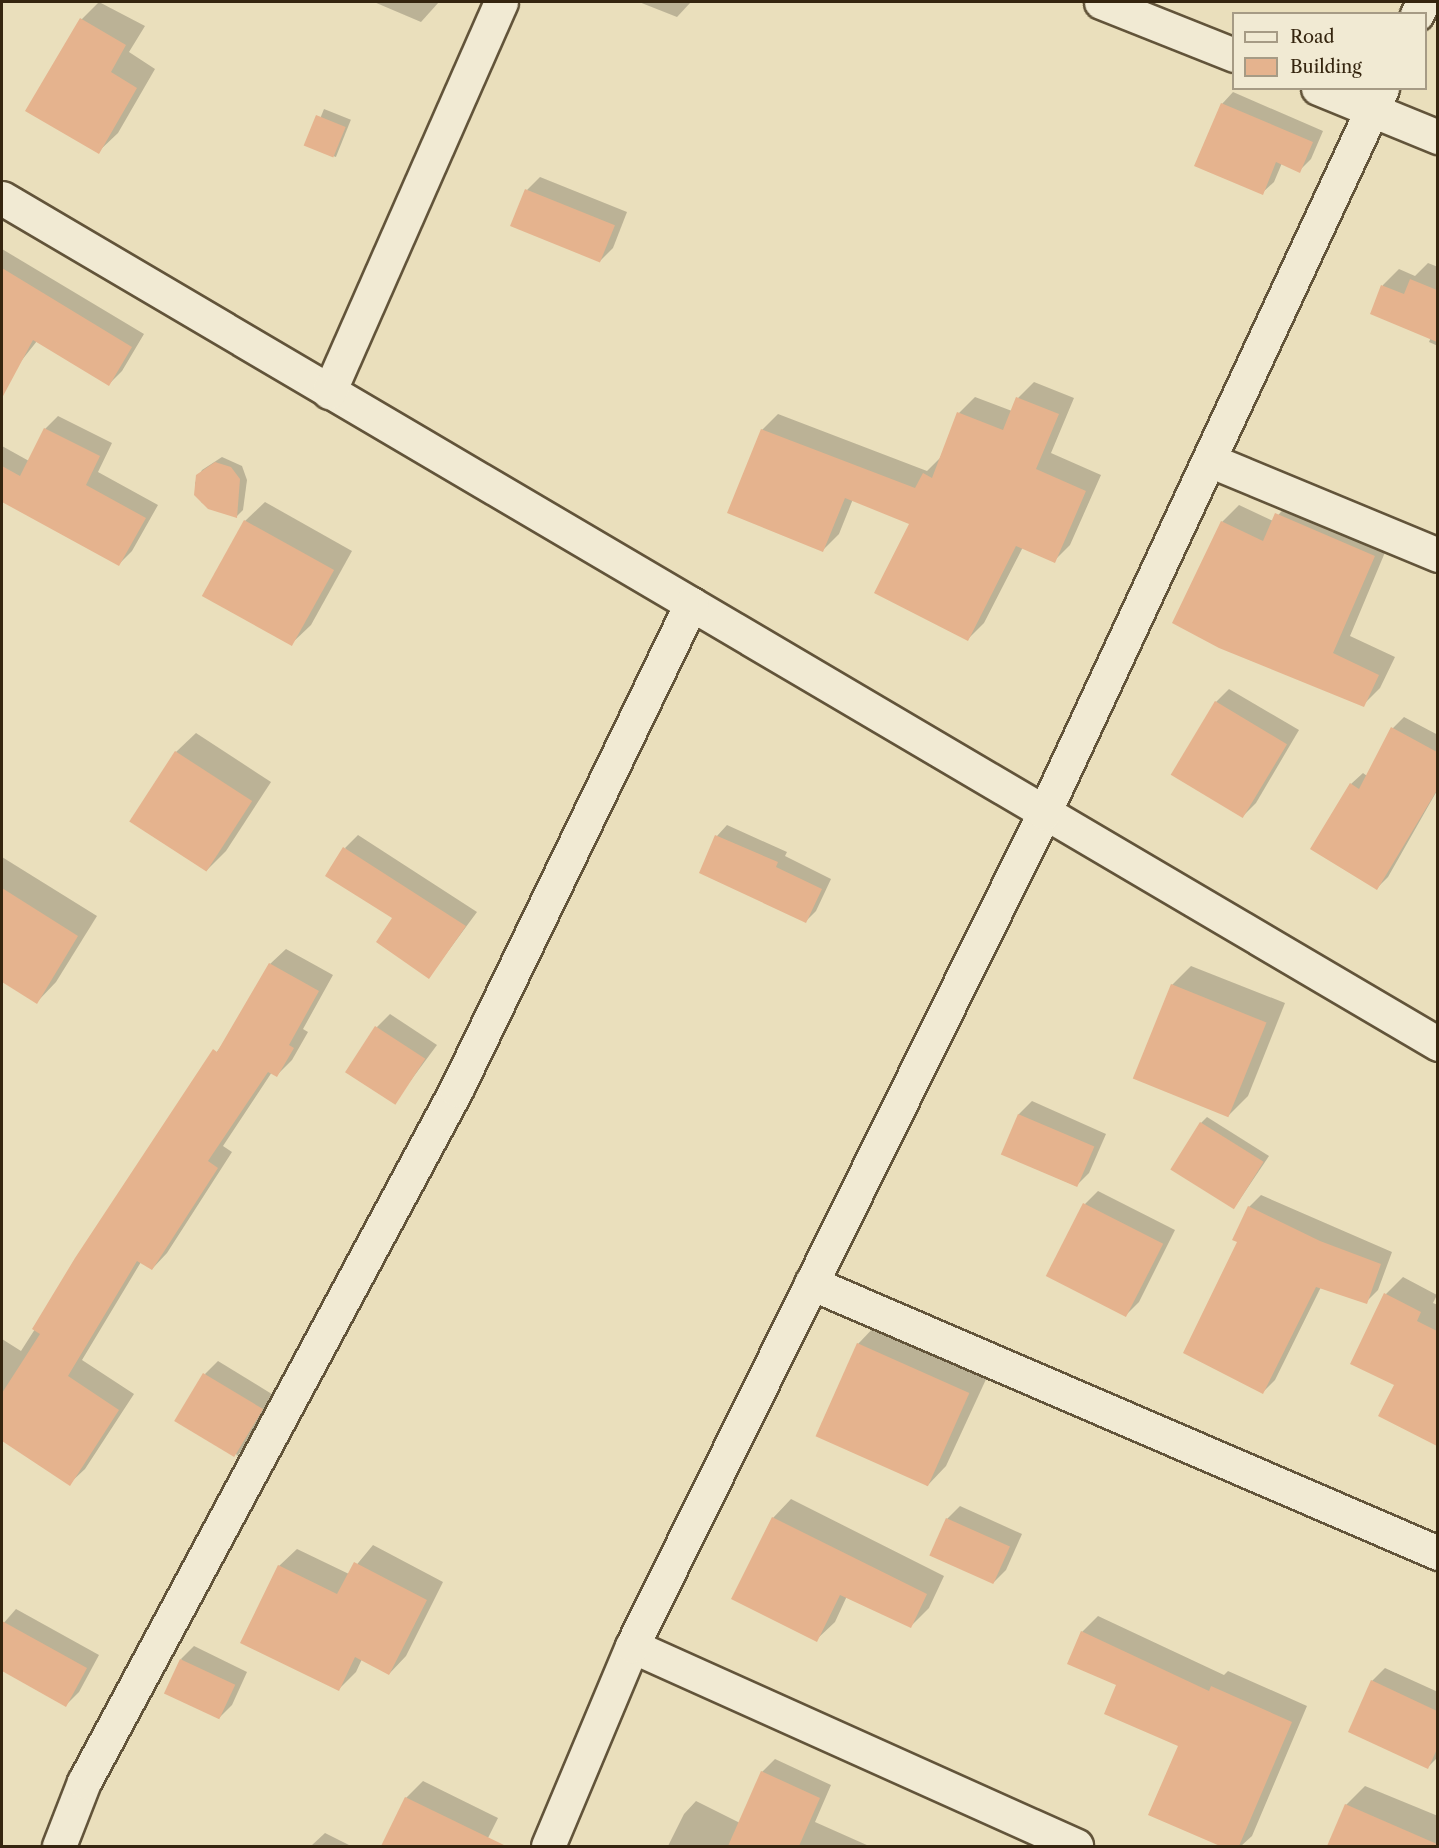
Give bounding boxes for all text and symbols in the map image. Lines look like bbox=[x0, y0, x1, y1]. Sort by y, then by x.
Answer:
legend bbox=[1232, 12, 1427, 90]
text: Road bbox=[1290, 26, 1335, 48]
text: Building bbox=[1290, 56, 1362, 78]

